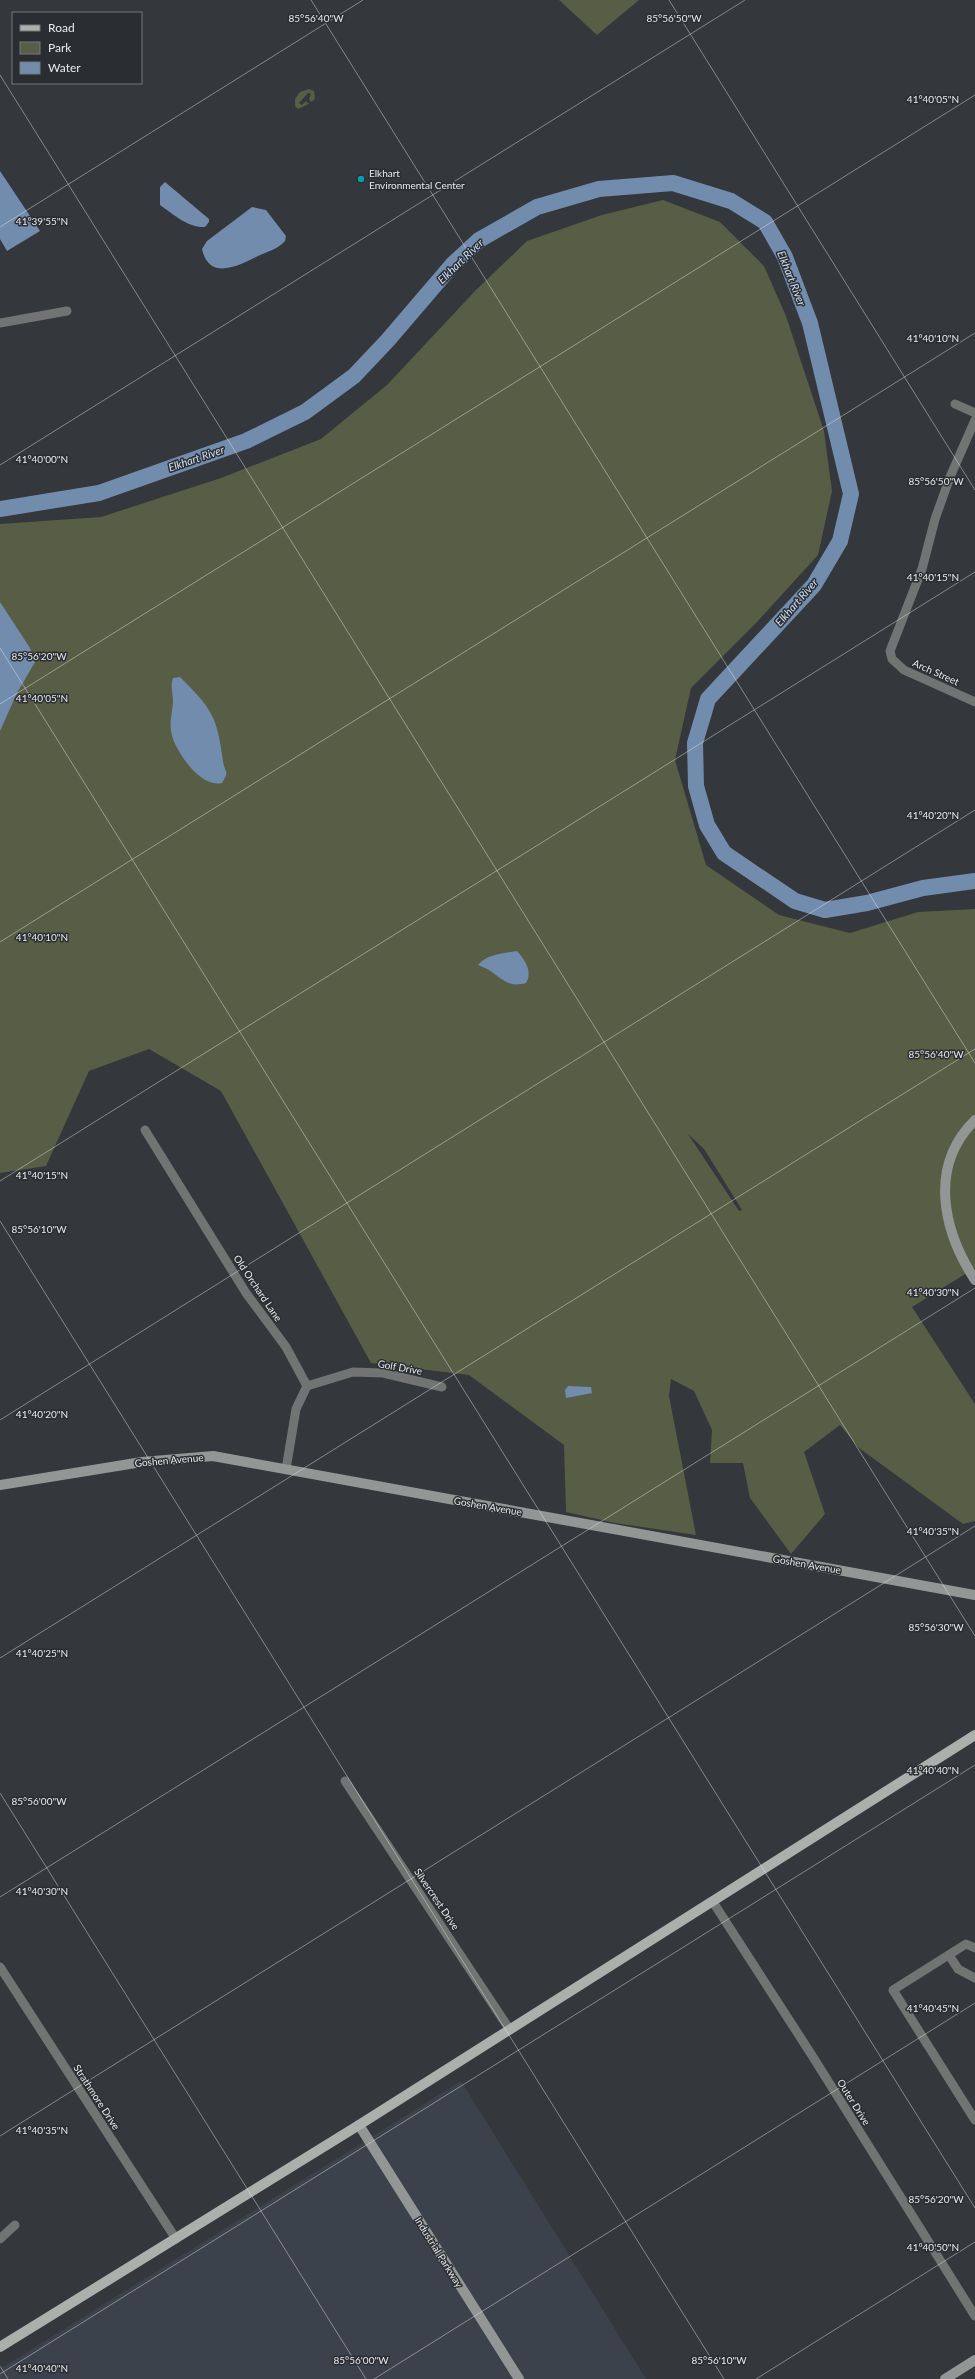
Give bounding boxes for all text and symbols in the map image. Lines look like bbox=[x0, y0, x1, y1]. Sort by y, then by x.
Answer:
legend bbox=[12, 12, 142, 84]
text: 85°56'40"W bbox=[288, 12, 344, 24]
text: 85°56'50"W bbox=[646, 12, 702, 24]
text: Road bbox=[48, 20, 75, 35]
text: Park bbox=[48, 40, 72, 55]
text: Water bbox=[48, 60, 81, 75]
text: 41°40'05"N bbox=[907, 93, 959, 105]
place label: Elkhart Environmental Center bbox=[369, 167, 465, 191]
marker: Elkhart Environmental Center bbox=[356, 174, 366, 184]
text: 41°39'55"N bbox=[16, 215, 68, 227]
water label: Elkhart River bbox=[435, 236, 486, 286]
water label: Elkhart River bbox=[775, 249, 809, 308]
text: 41°40'10"N bbox=[907, 332, 959, 344]
water label: Elkhart River bbox=[166, 442, 226, 474]
text: 41°40'00"N bbox=[16, 453, 68, 465]
text: 85°56'50"W bbox=[908, 475, 964, 487]
text: 41°40'15"N bbox=[907, 571, 959, 583]
water label: Elkhart River bbox=[772, 576, 820, 628]
text: 85°56'20"W bbox=[11, 650, 67, 662]
street label: Arch Street bbox=[911, 656, 961, 688]
text: 41°40'05"N bbox=[16, 692, 68, 704]
text: 41°40'20"N bbox=[907, 809, 959, 821]
text: 41°40'10"N bbox=[16, 931, 68, 943]
text: 85°56'40"W bbox=[908, 1048, 964, 1060]
text: 41°40'15"N bbox=[16, 1169, 68, 1181]
text: 85°56'10"W bbox=[11, 1223, 67, 1235]
street label: Old Orchard Lane bbox=[231, 1252, 285, 1324]
text: 41°40'30"N bbox=[907, 1286, 959, 1298]
street label: Golf Drive bbox=[377, 1357, 423, 1377]
text: 41°40'20"N bbox=[16, 1408, 68, 1420]
street label: Goshen Avenue bbox=[134, 1451, 204, 1469]
street label: Goshen Avenue bbox=[453, 1494, 523, 1518]
text: 41°40'35"N bbox=[907, 1525, 959, 1537]
street label: Goshen Avenue bbox=[772, 1552, 842, 1576]
text: 85°56'30"W bbox=[908, 1621, 964, 1633]
text: 41°40'25"N bbox=[16, 1647, 68, 1659]
text: 41°40'40"N bbox=[907, 1764, 959, 1776]
text: 85°56'00"W bbox=[11, 1795, 67, 1807]
street label: Silvercrest Drive bbox=[412, 1866, 462, 1932]
text: 41°40'30"N bbox=[16, 1885, 68, 1897]
text: 41°40'45"N bbox=[907, 2002, 959, 2014]
street label: Strathmore Drive bbox=[71, 2062, 123, 2132]
street label: Outer Drive bbox=[835, 2077, 873, 2127]
text: 41°40'35"N bbox=[16, 2124, 68, 2136]
text: 85°56'20"W bbox=[908, 2193, 964, 2205]
street label: Industrial Parkway bbox=[413, 2215, 466, 2290]
text: 41°40'50"N bbox=[907, 2241, 959, 2253]
text: 85°56'00"W bbox=[333, 2354, 389, 2366]
text: 85°56'10"W bbox=[691, 2354, 747, 2366]
text: 41°40'40"N bbox=[16, 2362, 68, 2374]

